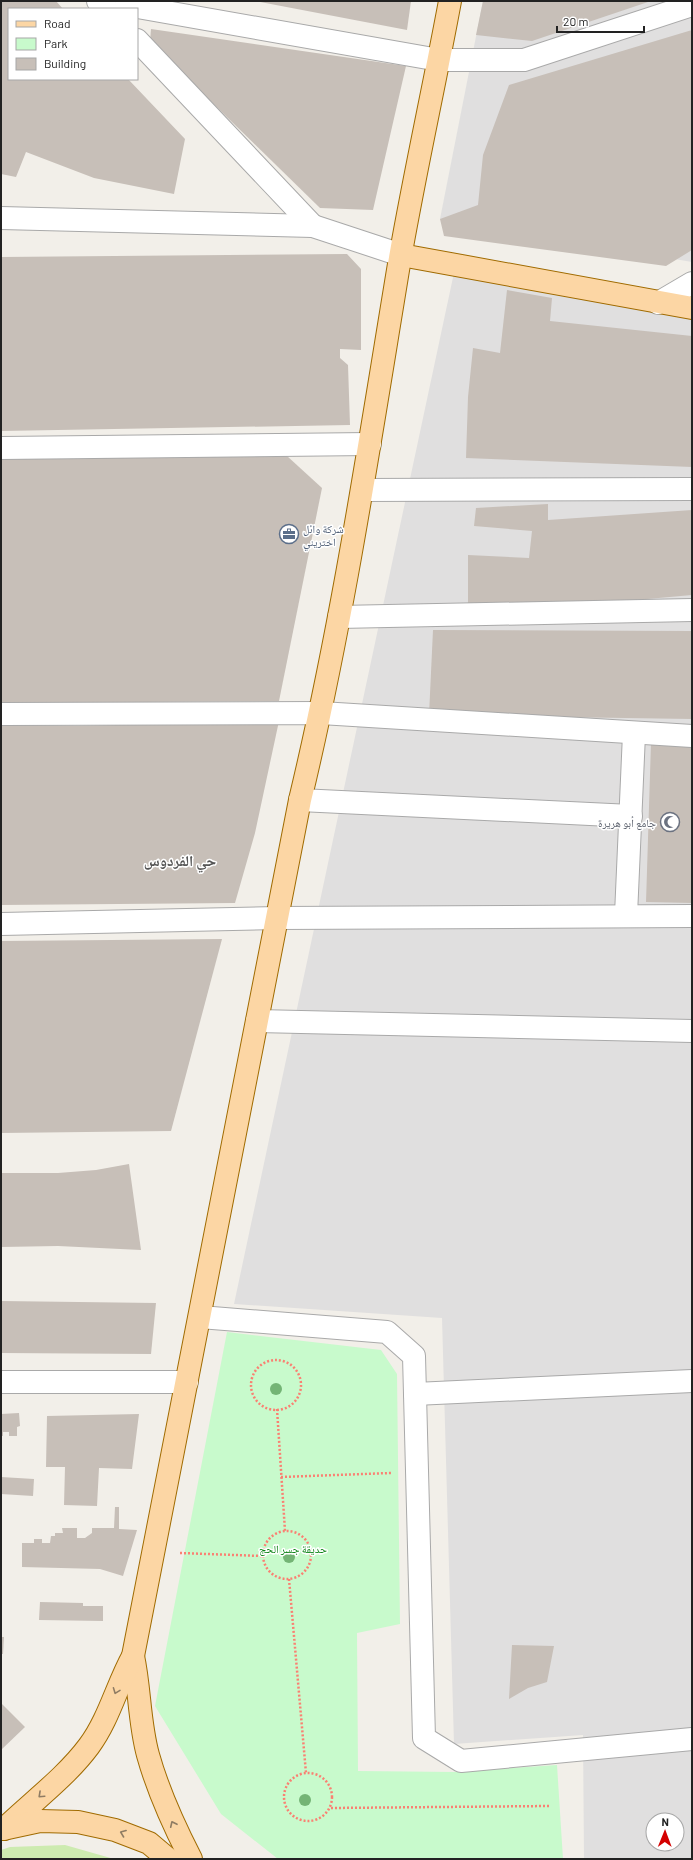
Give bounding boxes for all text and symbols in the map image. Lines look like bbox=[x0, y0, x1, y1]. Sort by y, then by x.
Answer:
legend bbox=[8, 8, 138, 80]
scale bar bbox=[557, 8, 644, 34]
text: 20 m bbox=[563, 14, 589, 28]
text: Road bbox=[44, 16, 71, 30]
text: Park bbox=[44, 36, 68, 50]
text: Building bbox=[44, 56, 86, 70]
place label: شركة وائل اختريني bbox=[303, 522, 344, 550]
office icon: شركة وائل اختريني bbox=[278, 523, 300, 545]
mosque icon: جامع أبو هريرة bbox=[659, 811, 681, 833]
place label: جامع أبو هريرة bbox=[598, 816, 656, 830]
district label: حي الفردوس bbox=[144, 851, 217, 873]
park label: حديقة جسر الحج bbox=[259, 1542, 327, 1556]
one-way arrow bbox=[112, 1687, 120, 1694]
one-way arrow bbox=[38, 1790, 46, 1797]
north arrow bbox=[645, 1812, 685, 1852]
text: N bbox=[661, 1815, 669, 1828]
one-way arrow bbox=[170, 1821, 178, 1828]
one-way arrow bbox=[119, 1830, 126, 1838]

